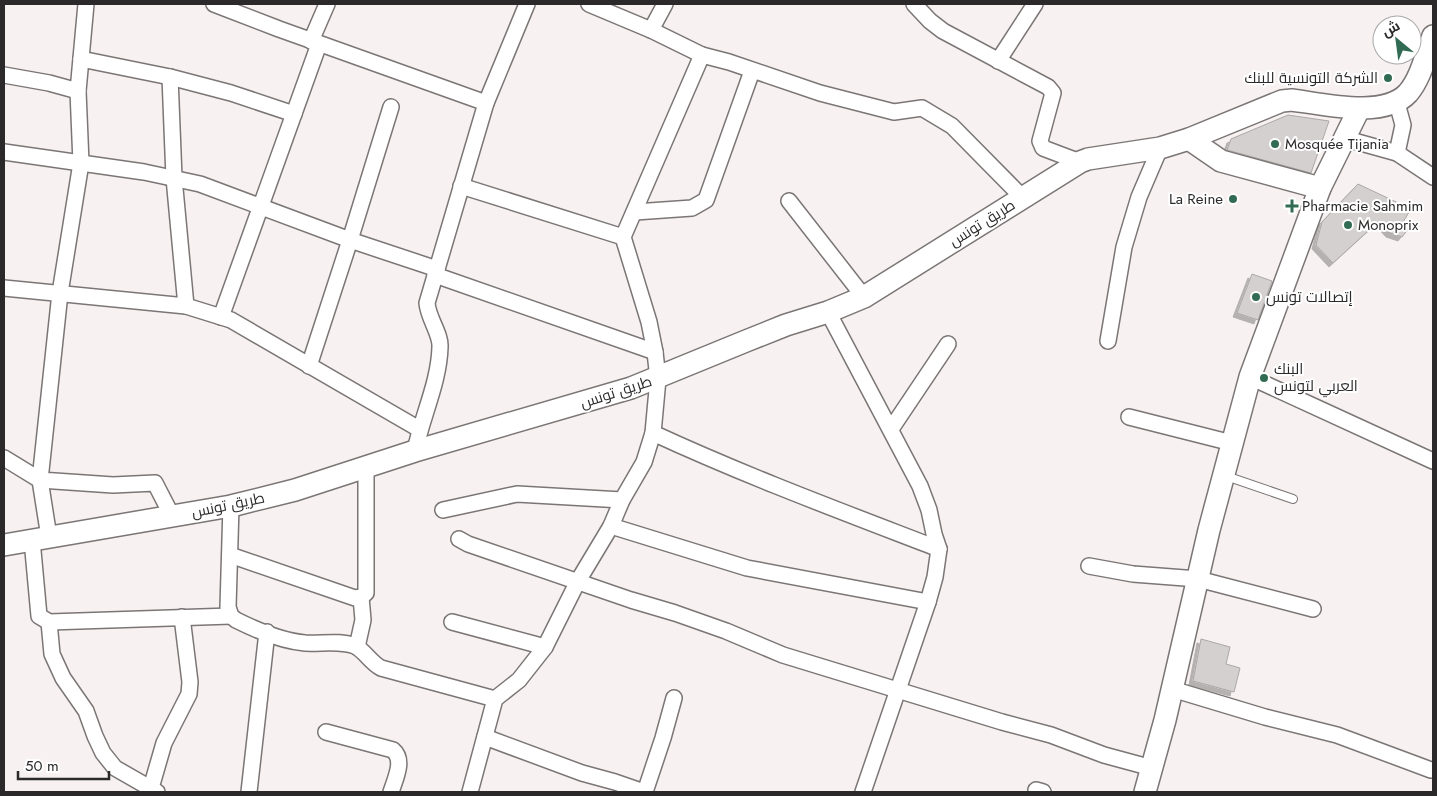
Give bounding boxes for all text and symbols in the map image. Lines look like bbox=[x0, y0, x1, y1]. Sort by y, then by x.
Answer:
north arrow bbox=[1372, 15, 1422, 65]
text: ش bbox=[1378, 16, 1403, 42]
place label: الشركة التونسية للبنك bbox=[1245, 67, 1378, 89]
marker: الشركة التونسية للبنك bbox=[1382, 72, 1394, 84]
place label: Mosquée Tijania bbox=[1285, 133, 1389, 155]
marker: Mosquée Tijania bbox=[1269, 138, 1281, 150]
place label: La Reine bbox=[1169, 188, 1223, 210]
marker: La Reine bbox=[1227, 193, 1239, 205]
street label: طريق تونس bbox=[945, 194, 1019, 252]
place label: Pharmacie Sahmim bbox=[1302, 195, 1423, 217]
marker: Pharmacie Sahmim bbox=[1286, 200, 1298, 212]
place label: Monoprix bbox=[1358, 214, 1419, 236]
marker: Monoprix bbox=[1342, 219, 1354, 231]
place label: إتصالات تونس bbox=[1266, 286, 1353, 308]
marker: إتصالات تونس bbox=[1250, 291, 1262, 303]
place label: البنك العربي لتونس bbox=[1274, 358, 1358, 398]
street label: طريق تونس bbox=[577, 370, 655, 414]
marker: البنك العربي لتونس bbox=[1258, 372, 1270, 384]
street label: طريق تونس bbox=[189, 487, 267, 523]
scale bar bbox=[18, 748, 109, 780]
text: 50 m bbox=[25, 755, 59, 777]

